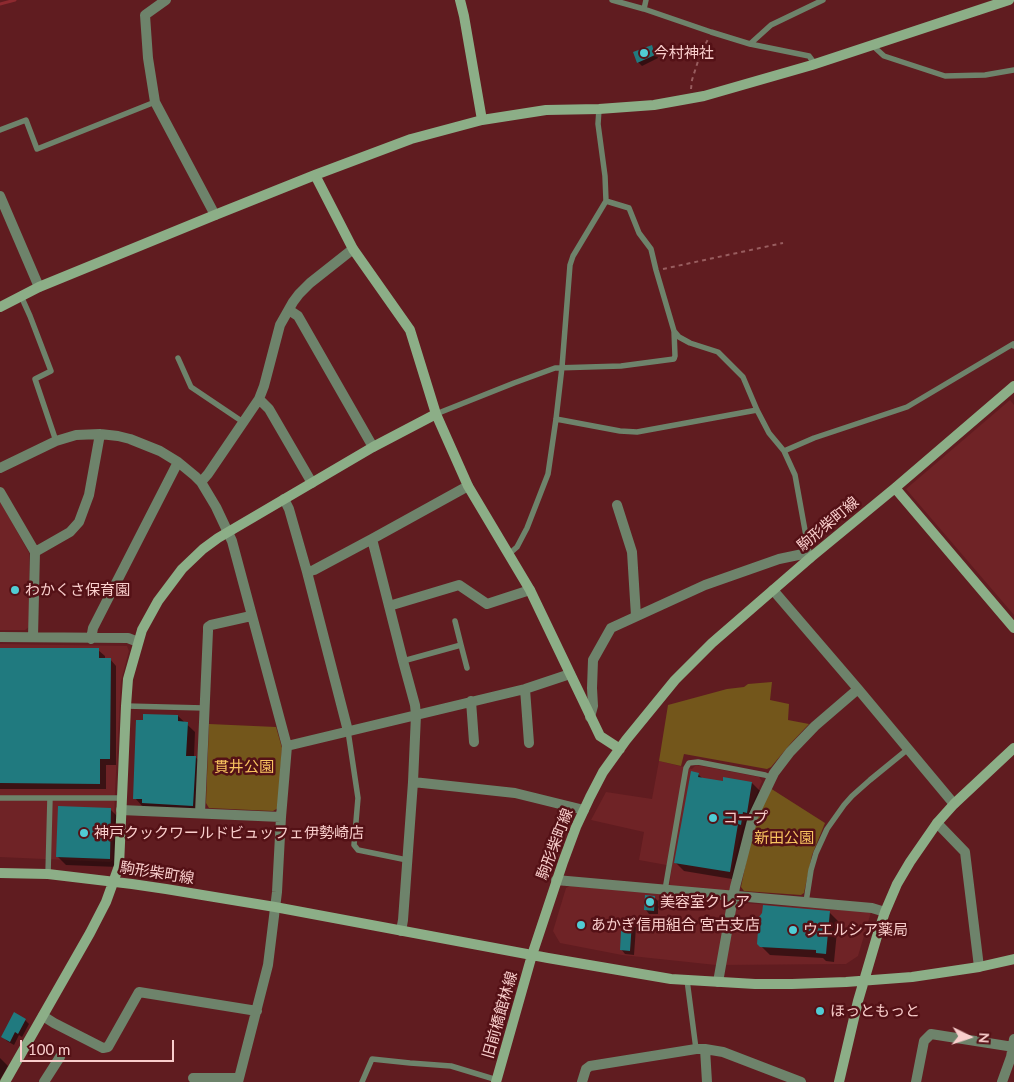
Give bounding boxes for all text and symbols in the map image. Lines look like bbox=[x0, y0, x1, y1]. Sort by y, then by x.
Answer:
place label: 今村神社 bbox=[654, 44, 714, 62]
marker: 今村神社 bbox=[638, 47, 650, 59]
street label: 駒形柴町線 bbox=[793, 493, 863, 555]
place label: わかくさ保育園 bbox=[25, 581, 130, 599]
marker: わかくさ保育園 bbox=[9, 584, 21, 596]
park label: 貫井公園 bbox=[214, 758, 274, 776]
street label: 駒形柴町線 bbox=[533, 806, 577, 882]
place label: コープ bbox=[723, 809, 768, 827]
marker: コープ bbox=[707, 812, 719, 824]
place label: 神戸クックワールドビュッフェ伊勢崎店 bbox=[94, 824, 364, 842]
marker: 神戸クックワールドビュッフェ伊勢崎店 bbox=[78, 827, 90, 839]
park label: 新田公園 bbox=[754, 829, 814, 847]
street label: 駒形柴町線 bbox=[119, 858, 195, 888]
place label: 美容室クレア bbox=[660, 893, 750, 911]
marker: 美容室クレア bbox=[644, 896, 656, 908]
place label: あかぎ信用組合 宮古支店 bbox=[591, 916, 760, 934]
marker: あかぎ信用組合 宮古支店 bbox=[575, 919, 587, 931]
place label: ウエルシア薬局 bbox=[803, 921, 908, 939]
marker: ウエルシア薬局 bbox=[787, 924, 799, 936]
street label: 旧前橋館林線 bbox=[479, 969, 521, 1061]
place label: ほっともっと bbox=[830, 1002, 920, 1020]
marker: ほっともっと bbox=[814, 1005, 826, 1017]
north arrow bbox=[944, 1012, 994, 1062]
scale bar bbox=[22, 1030, 176, 1062]
text: N bbox=[976, 1032, 993, 1044]
text: 100 m bbox=[28, 1040, 70, 1058]

